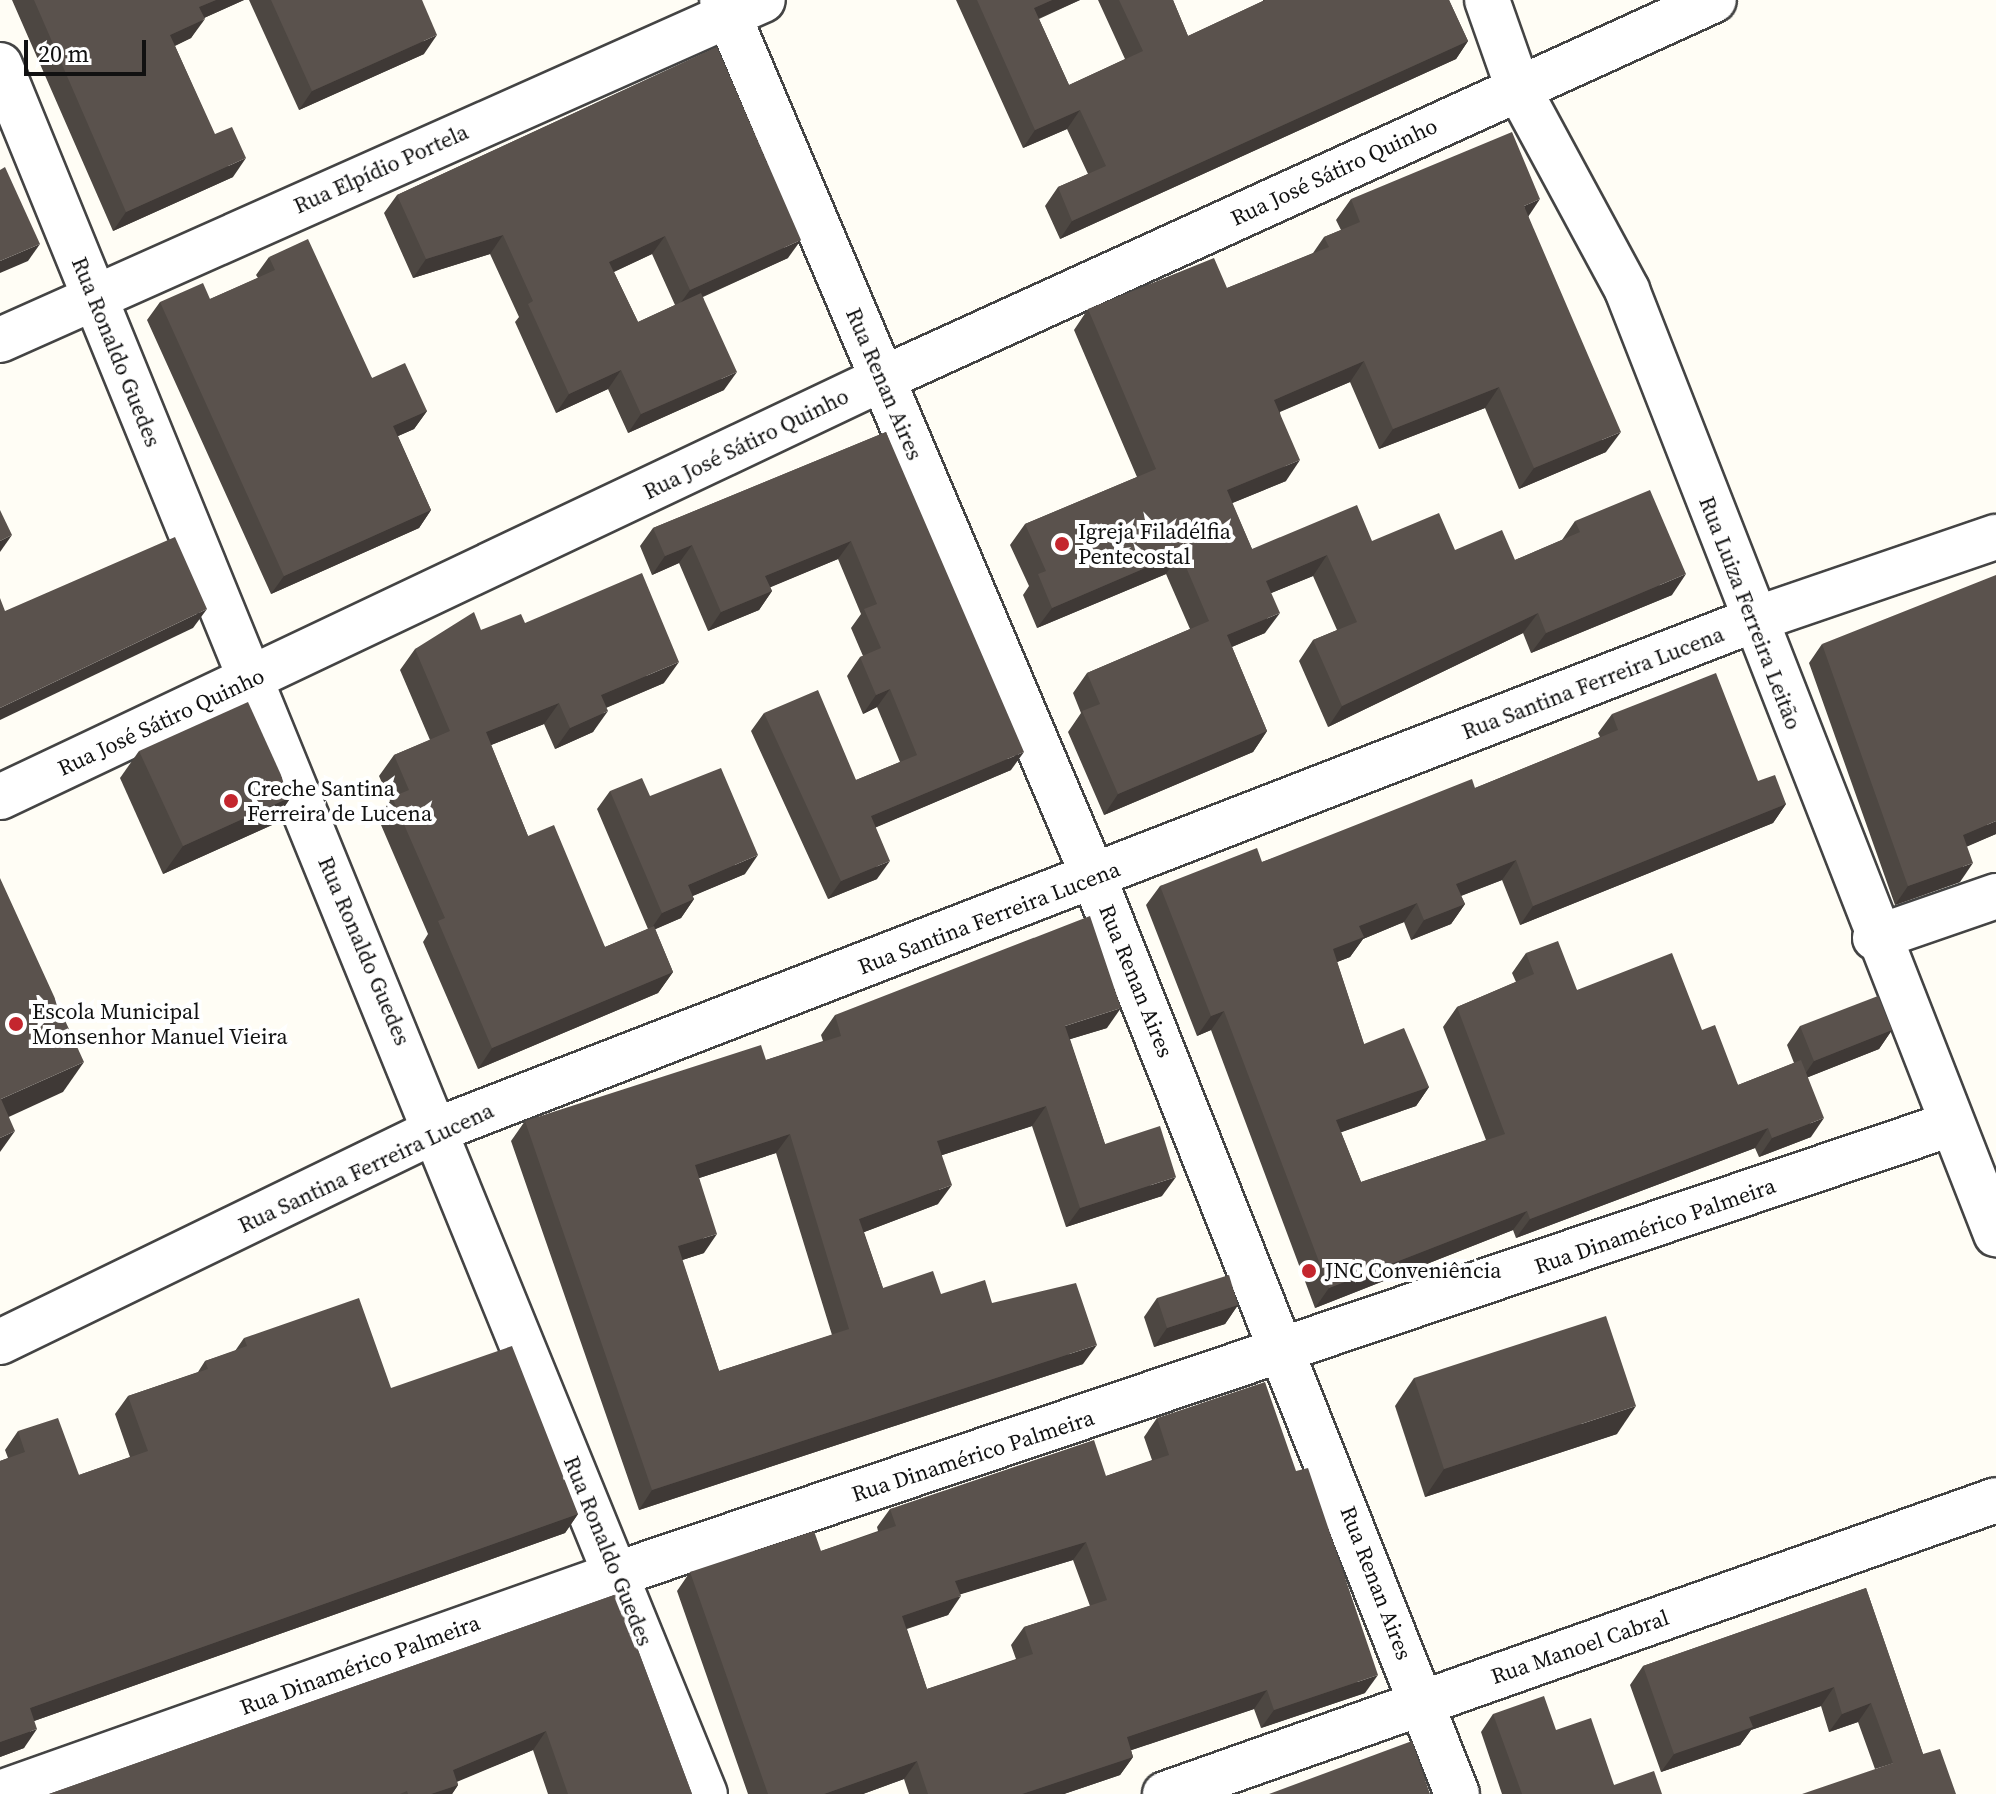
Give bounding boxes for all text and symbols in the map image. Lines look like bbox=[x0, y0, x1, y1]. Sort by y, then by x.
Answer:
scale bar bbox=[28, 24, 150, 74]
text: 20 m bbox=[38, 37, 89, 70]
street label: Rua José Sátiro Quinho bbox=[1226, 112, 1442, 232]
street label: Rua Elpídio Portela bbox=[290, 119, 472, 219]
street label: Rua Ronaldo Guedes bbox=[66, 253, 166, 451]
street label: Rua Renan Aires bbox=[840, 304, 928, 464]
street label: Rua José Sátiro Quinho bbox=[639, 383, 853, 505]
street label: Rua Luiza Ferreira Leitão bbox=[1693, 493, 1807, 733]
place label: Igreja Filadélfia Pentecostal bbox=[1078, 518, 1231, 570]
marker: Igreja Filadélfia Pentecostal bbox=[1053, 535, 1071, 553]
street label: Rua Santina Ferreira Lucena bbox=[1458, 621, 1728, 745]
street label: Rua José Sátiro Quinho bbox=[53, 662, 269, 782]
place label: Creche Santina Ferreira de Lucena bbox=[247, 775, 432, 826]
marker: Creche Santina Ferreira de Lucena bbox=[222, 792, 240, 810]
street label: Rua Ronaldo Guedes bbox=[312, 853, 416, 1049]
street label: Rua Santina Ferreira Lucena bbox=[854, 856, 1124, 980]
street label: Rua Renan Aires bbox=[1093, 901, 1179, 1061]
place label: Escola Municipal Monsenhor Manuel Vieira bbox=[32, 998, 288, 1050]
marker: Escola Municipal Monsenhor Manuel Vieira bbox=[7, 1015, 25, 1033]
street label: Rua Santina Ferreira Lucena bbox=[234, 1097, 498, 1239]
street label: Rua Dinamérico Palmeira bbox=[1531, 1172, 1779, 1280]
place label: JNC Conveniência bbox=[1325, 1258, 1501, 1284]
marker: JNC Conveniência bbox=[1300, 1262, 1318, 1280]
street label: Rua Dinamérico Palmeira bbox=[848, 1404, 1098, 1508]
street label: Rua Ronaldo Guedes bbox=[558, 1452, 658, 1650]
street label: Rua Renan Aires bbox=[1335, 1502, 1417, 1664]
street label: Rua Manoel Cabral bbox=[1488, 1604, 1672, 1690]
street label: Rua Dinamérico Palmeira bbox=[237, 1609, 483, 1721]

